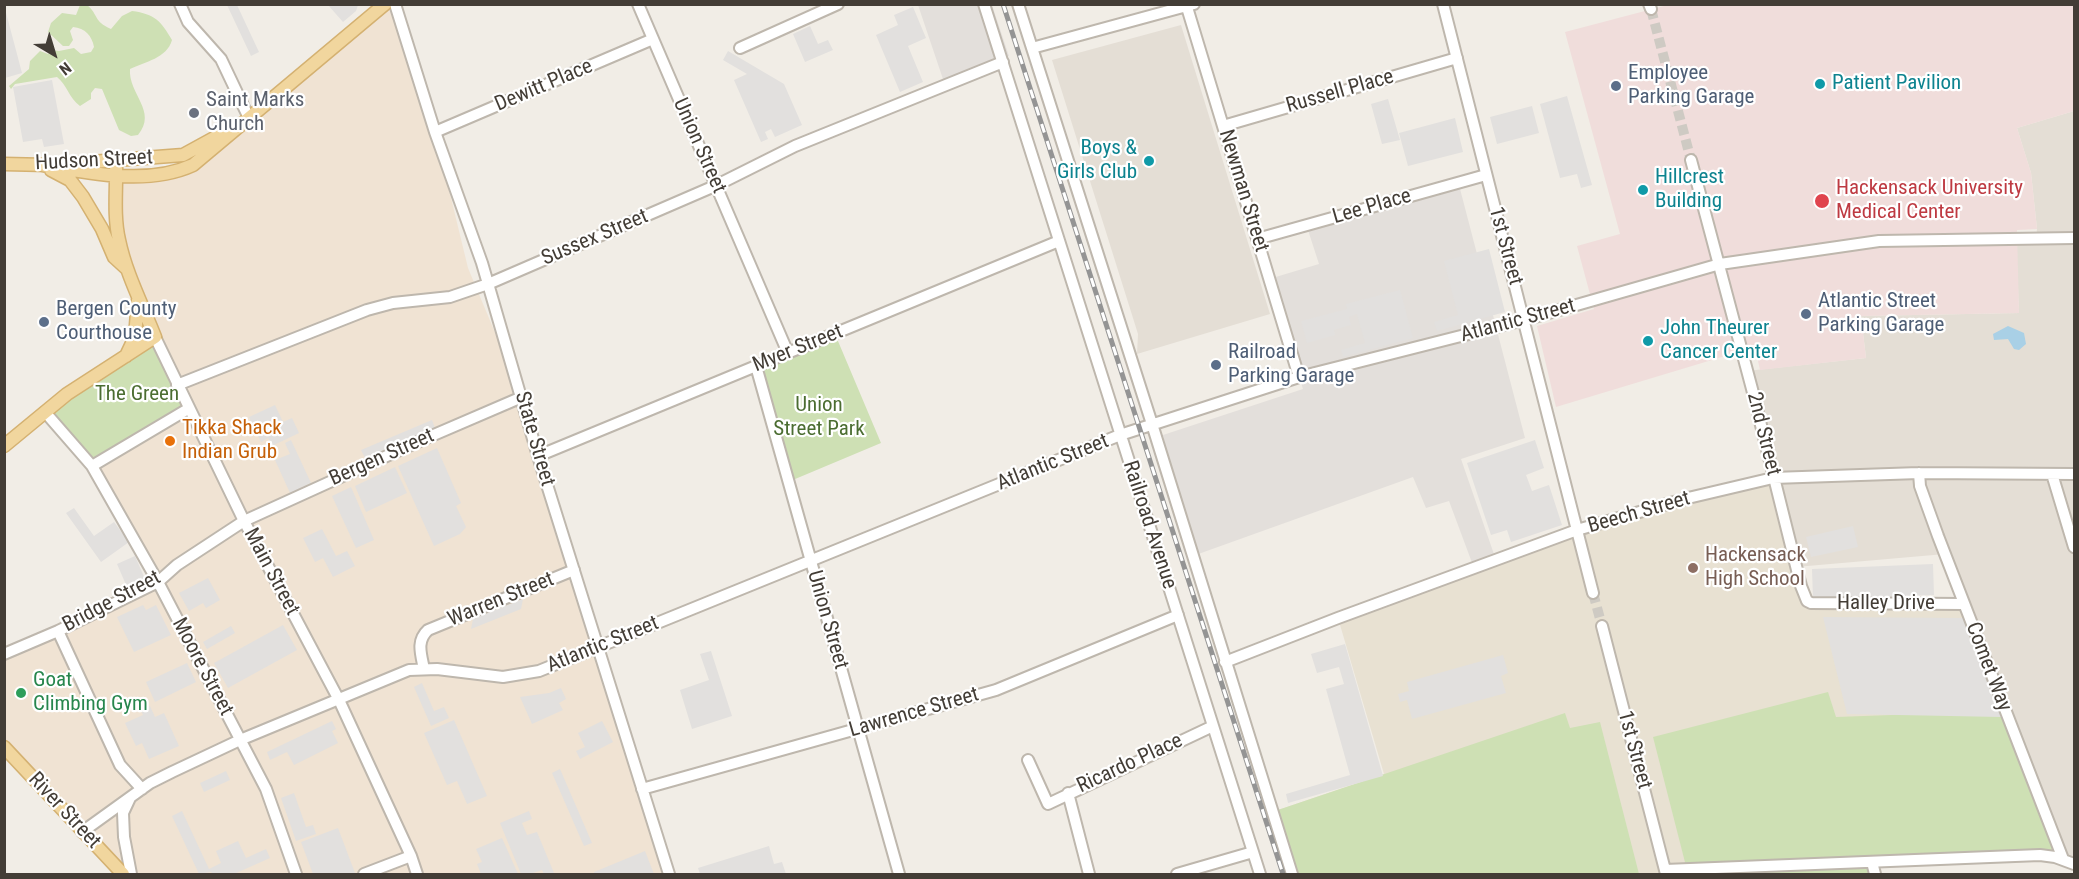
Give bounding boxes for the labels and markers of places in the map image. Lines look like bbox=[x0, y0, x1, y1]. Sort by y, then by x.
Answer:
place label: Employee Parking Garage bbox=[1628, 61, 1754, 111]
place label: Patient Pavilion bbox=[1832, 71, 1961, 97]
marker: Patient Pavilion bbox=[1813, 77, 1827, 91]
marker: Employee Parking Garage bbox=[1609, 79, 1623, 93]
place label: Saint Marks Church bbox=[206, 88, 304, 138]
marker: Saint Marks Church bbox=[187, 106, 201, 120]
place label: Boys & Girls Club bbox=[1057, 136, 1137, 186]
marker: Boys & Girls Club bbox=[1142, 154, 1156, 168]
place label: Hillcrest Building bbox=[1655, 165, 1724, 215]
place label: Hackensack University Medical Center bbox=[1836, 176, 2023, 226]
marker: Hillcrest Building bbox=[1636, 183, 1650, 197]
marker: Hackensack University Medical Center bbox=[1813, 192, 1831, 210]
place label: Atlantic Street Parking Garage bbox=[1818, 289, 1944, 339]
place label: Bergen County Courthouse bbox=[56, 297, 176, 347]
marker: Atlantic Street Parking Garage bbox=[1799, 307, 1813, 321]
marker: Bergen County Courthouse bbox=[37, 315, 51, 329]
place label: John Theurer Cancer Center bbox=[1660, 316, 1777, 366]
marker: John Theurer Cancer Center bbox=[1641, 334, 1655, 348]
place label: Railroad Parking Garage bbox=[1228, 340, 1354, 390]
marker: Railroad Parking Garage bbox=[1209, 358, 1223, 372]
place label: Tikka Shack Indian Grub bbox=[182, 416, 282, 466]
marker: Tikka Shack Indian Grub bbox=[163, 434, 177, 448]
place label: Hackensack High School bbox=[1705, 543, 1806, 593]
marker: Hackensack High School bbox=[1686, 561, 1700, 575]
place label: Goat Climbing Gym bbox=[33, 668, 148, 718]
marker: Goat Climbing Gym bbox=[14, 686, 28, 700]

